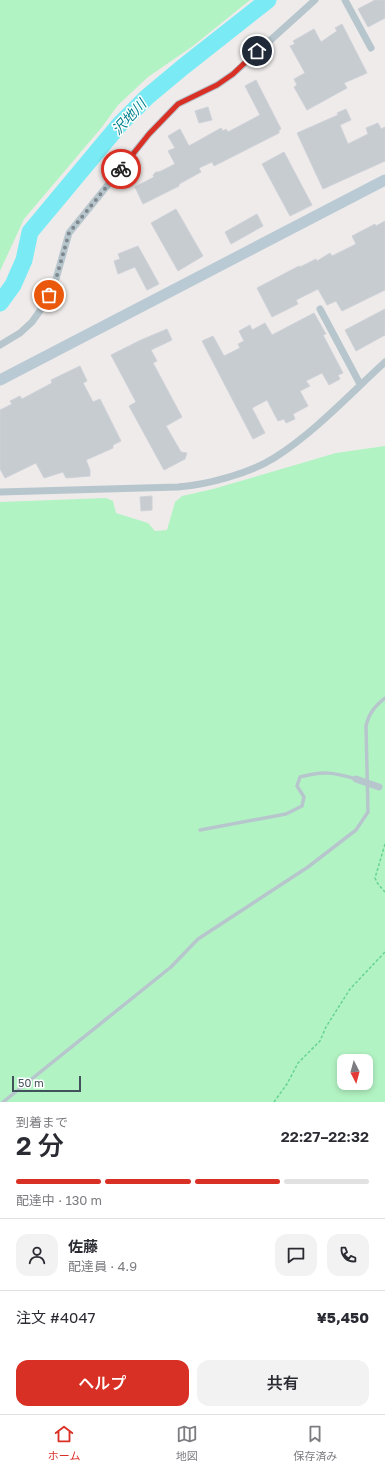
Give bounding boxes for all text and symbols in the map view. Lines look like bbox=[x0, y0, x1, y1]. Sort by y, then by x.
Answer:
pin bbox=[240, 34, 274, 68]
icon: home bbox=[246, 40, 268, 62]
water label: 沢地川 bbox=[108, 94, 151, 138]
courier bbox=[101, 149, 141, 189]
icon: bike bbox=[110, 158, 132, 180]
pin bbox=[32, 278, 66, 312]
icon: bag bbox=[38, 284, 60, 306]
north arrow bbox=[337, 1054, 373, 1090]
map controls bbox=[337, 1054, 373, 1090]
scale bar bbox=[12, 1074, 81, 1093]
text: 50 m bbox=[18, 1076, 44, 1089]
text: 到着まで bbox=[16, 1114, 68, 1130]
text: 22:27–22:32 bbox=[281, 1127, 369, 1145]
text: 2 分 bbox=[16, 1130, 64, 1161]
text: 配達中 · 130 m bbox=[16, 1192, 102, 1208]
button: person bbox=[16, 1234, 58, 1276]
button: chat bbox=[275, 1234, 317, 1276]
button: phone bbox=[327, 1234, 369, 1276]
text: 佐藤 bbox=[68, 1237, 98, 1255]
text: 配達員 · 4.9 bbox=[68, 1258, 137, 1274]
text: 注文 #4047 bbox=[16, 1308, 96, 1326]
text: ¥5,450 bbox=[317, 1308, 369, 1326]
button: ヘルプ bbox=[16, 1360, 189, 1406]
button: 共有 bbox=[197, 1360, 369, 1406]
tab: ホーム bbox=[48, 1423, 80, 1463]
tab: 地図 bbox=[176, 1423, 198, 1463]
tab: 保存済み bbox=[293, 1423, 337, 1463]

